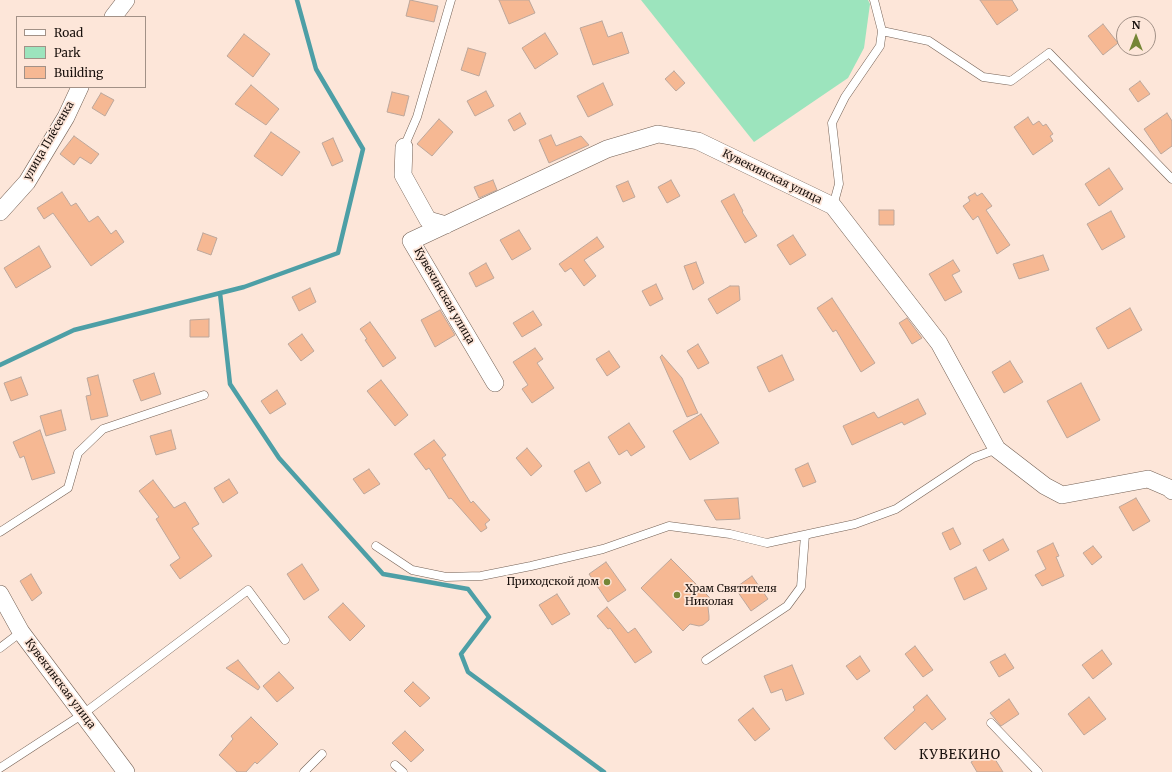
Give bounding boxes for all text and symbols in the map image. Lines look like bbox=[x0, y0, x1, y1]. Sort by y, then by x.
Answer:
legend bbox=[16, 16, 146, 88]
north arrow bbox=[1116, 16, 1156, 56]
text: N bbox=[1132, 18, 1140, 32]
text: Road bbox=[54, 25, 83, 40]
text: Park bbox=[54, 45, 81, 60]
text: Building bbox=[54, 65, 103, 80]
street label: улица Плёсенка bbox=[21, 99, 77, 183]
street label: Кувекинская улица bbox=[720, 147, 824, 207]
street label: Кувекинская улица bbox=[411, 245, 477, 347]
place label: Приходской дом bbox=[506, 575, 599, 589]
marker: Приходской дом bbox=[602, 577, 612, 587]
place label: Храм Святителя Николая bbox=[685, 582, 777, 608]
marker: Храм Святителя Николая bbox=[672, 590, 682, 600]
street label: Кувекинская улица bbox=[22, 636, 98, 732]
district label: КУВЕКИНО bbox=[919, 747, 1001, 763]

